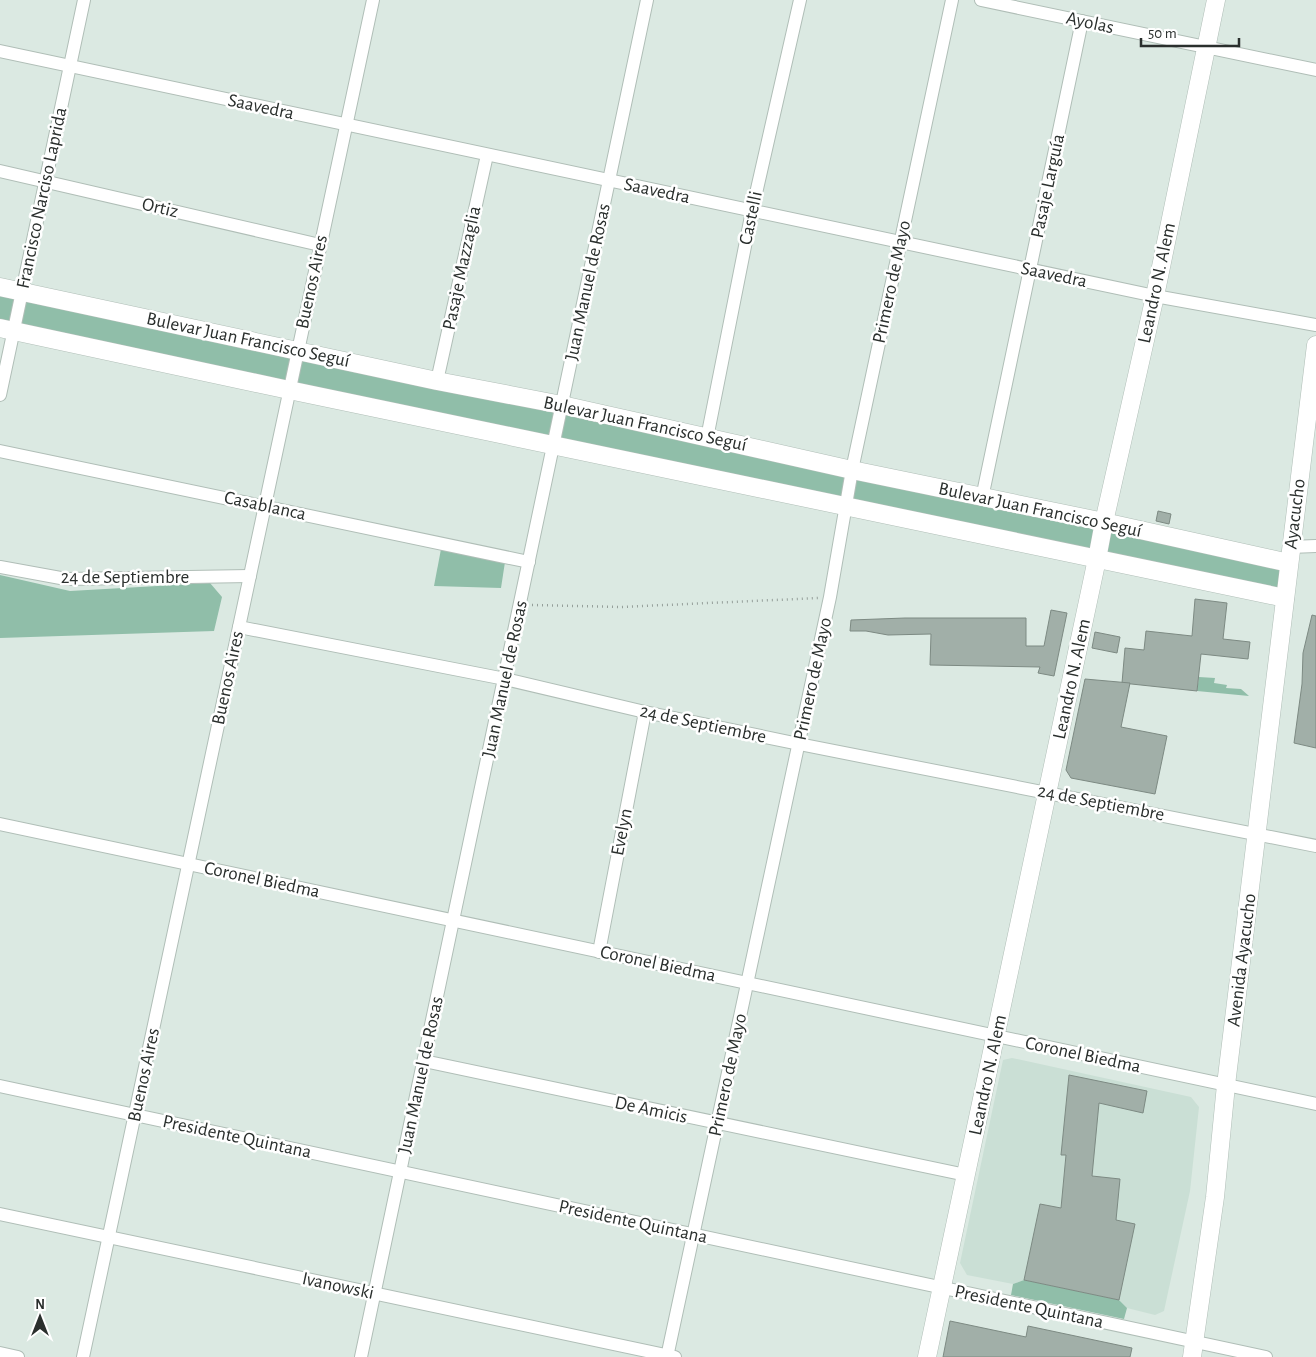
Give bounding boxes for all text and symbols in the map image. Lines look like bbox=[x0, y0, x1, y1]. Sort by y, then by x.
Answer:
street label: Ayolas bbox=[1064, 9, 1116, 37]
scale bar bbox=[1141, 15, 1238, 47]
text: 50 m bbox=[1148, 26, 1177, 41]
street label: Saavedra bbox=[226, 91, 296, 123]
street label: Francisco Narciso Laprida bbox=[13, 105, 71, 290]
street label: Pasaje Larguía bbox=[1028, 132, 1068, 240]
street label: Saavedra bbox=[622, 175, 692, 207]
street label: Castelli bbox=[736, 190, 766, 246]
street label: Ortiz bbox=[140, 195, 180, 221]
street label: Juan Manuel de Rosas bbox=[562, 202, 614, 362]
street label: Pasaje Mazzaglia bbox=[440, 204, 484, 332]
street label: Primero de Mayo bbox=[870, 219, 914, 345]
street label: Leandro N. Alem bbox=[1135, 221, 1179, 345]
street label: Buenos Aires bbox=[293, 233, 331, 331]
street label: Saavedra bbox=[1019, 259, 1089, 291]
street label: Bulevar Juan Francisco Seguí bbox=[145, 309, 352, 371]
street label: Bulevar Juan Francisco Seguí bbox=[542, 393, 749, 455]
street label: Ayacucho bbox=[1281, 478, 1309, 550]
street label: Bulevar Juan Francisco Seguí bbox=[937, 479, 1144, 541]
street label: Casablanca bbox=[222, 488, 308, 524]
street label: 24 de Septiembre bbox=[61, 568, 189, 587]
street label: Juan Manuel de Rosas bbox=[479, 599, 531, 759]
street label: Primero de Mayo bbox=[791, 616, 835, 742]
street label: Leandro N. Alem bbox=[1050, 617, 1094, 741]
street label: Buenos Aires bbox=[209, 629, 247, 727]
street label: 24 de Septiembre bbox=[638, 701, 768, 747]
street label: 24 de Septiembre bbox=[1036, 781, 1166, 825]
street label: Evelyn bbox=[608, 807, 636, 857]
street label: Coronel Biedma bbox=[202, 858, 322, 902]
street label: Avenida Ayacucho bbox=[1224, 892, 1260, 1028]
street label: Coronel Biedma bbox=[598, 942, 718, 986]
street label: Juan Manuel de Rosas bbox=[395, 995, 447, 1155]
street label: Primero de Mayo bbox=[706, 1012, 750, 1138]
street label: Leandro N. Alem bbox=[966, 1013, 1010, 1137]
street label: Buenos Aires bbox=[125, 1026, 163, 1124]
street label: Coronel Biedma bbox=[1023, 1033, 1143, 1077]
street label: De Amicis bbox=[613, 1093, 689, 1127]
street label: Presidente Quintana bbox=[161, 1112, 313, 1162]
street label: Presidente Quintana bbox=[557, 1197, 709, 1247]
street label: Ivanowski bbox=[300, 1269, 376, 1303]
street label: Presidente Quintana bbox=[953, 1282, 1105, 1332]
north arrow bbox=[15, 1292, 65, 1342]
text: N bbox=[35, 1298, 45, 1312]

